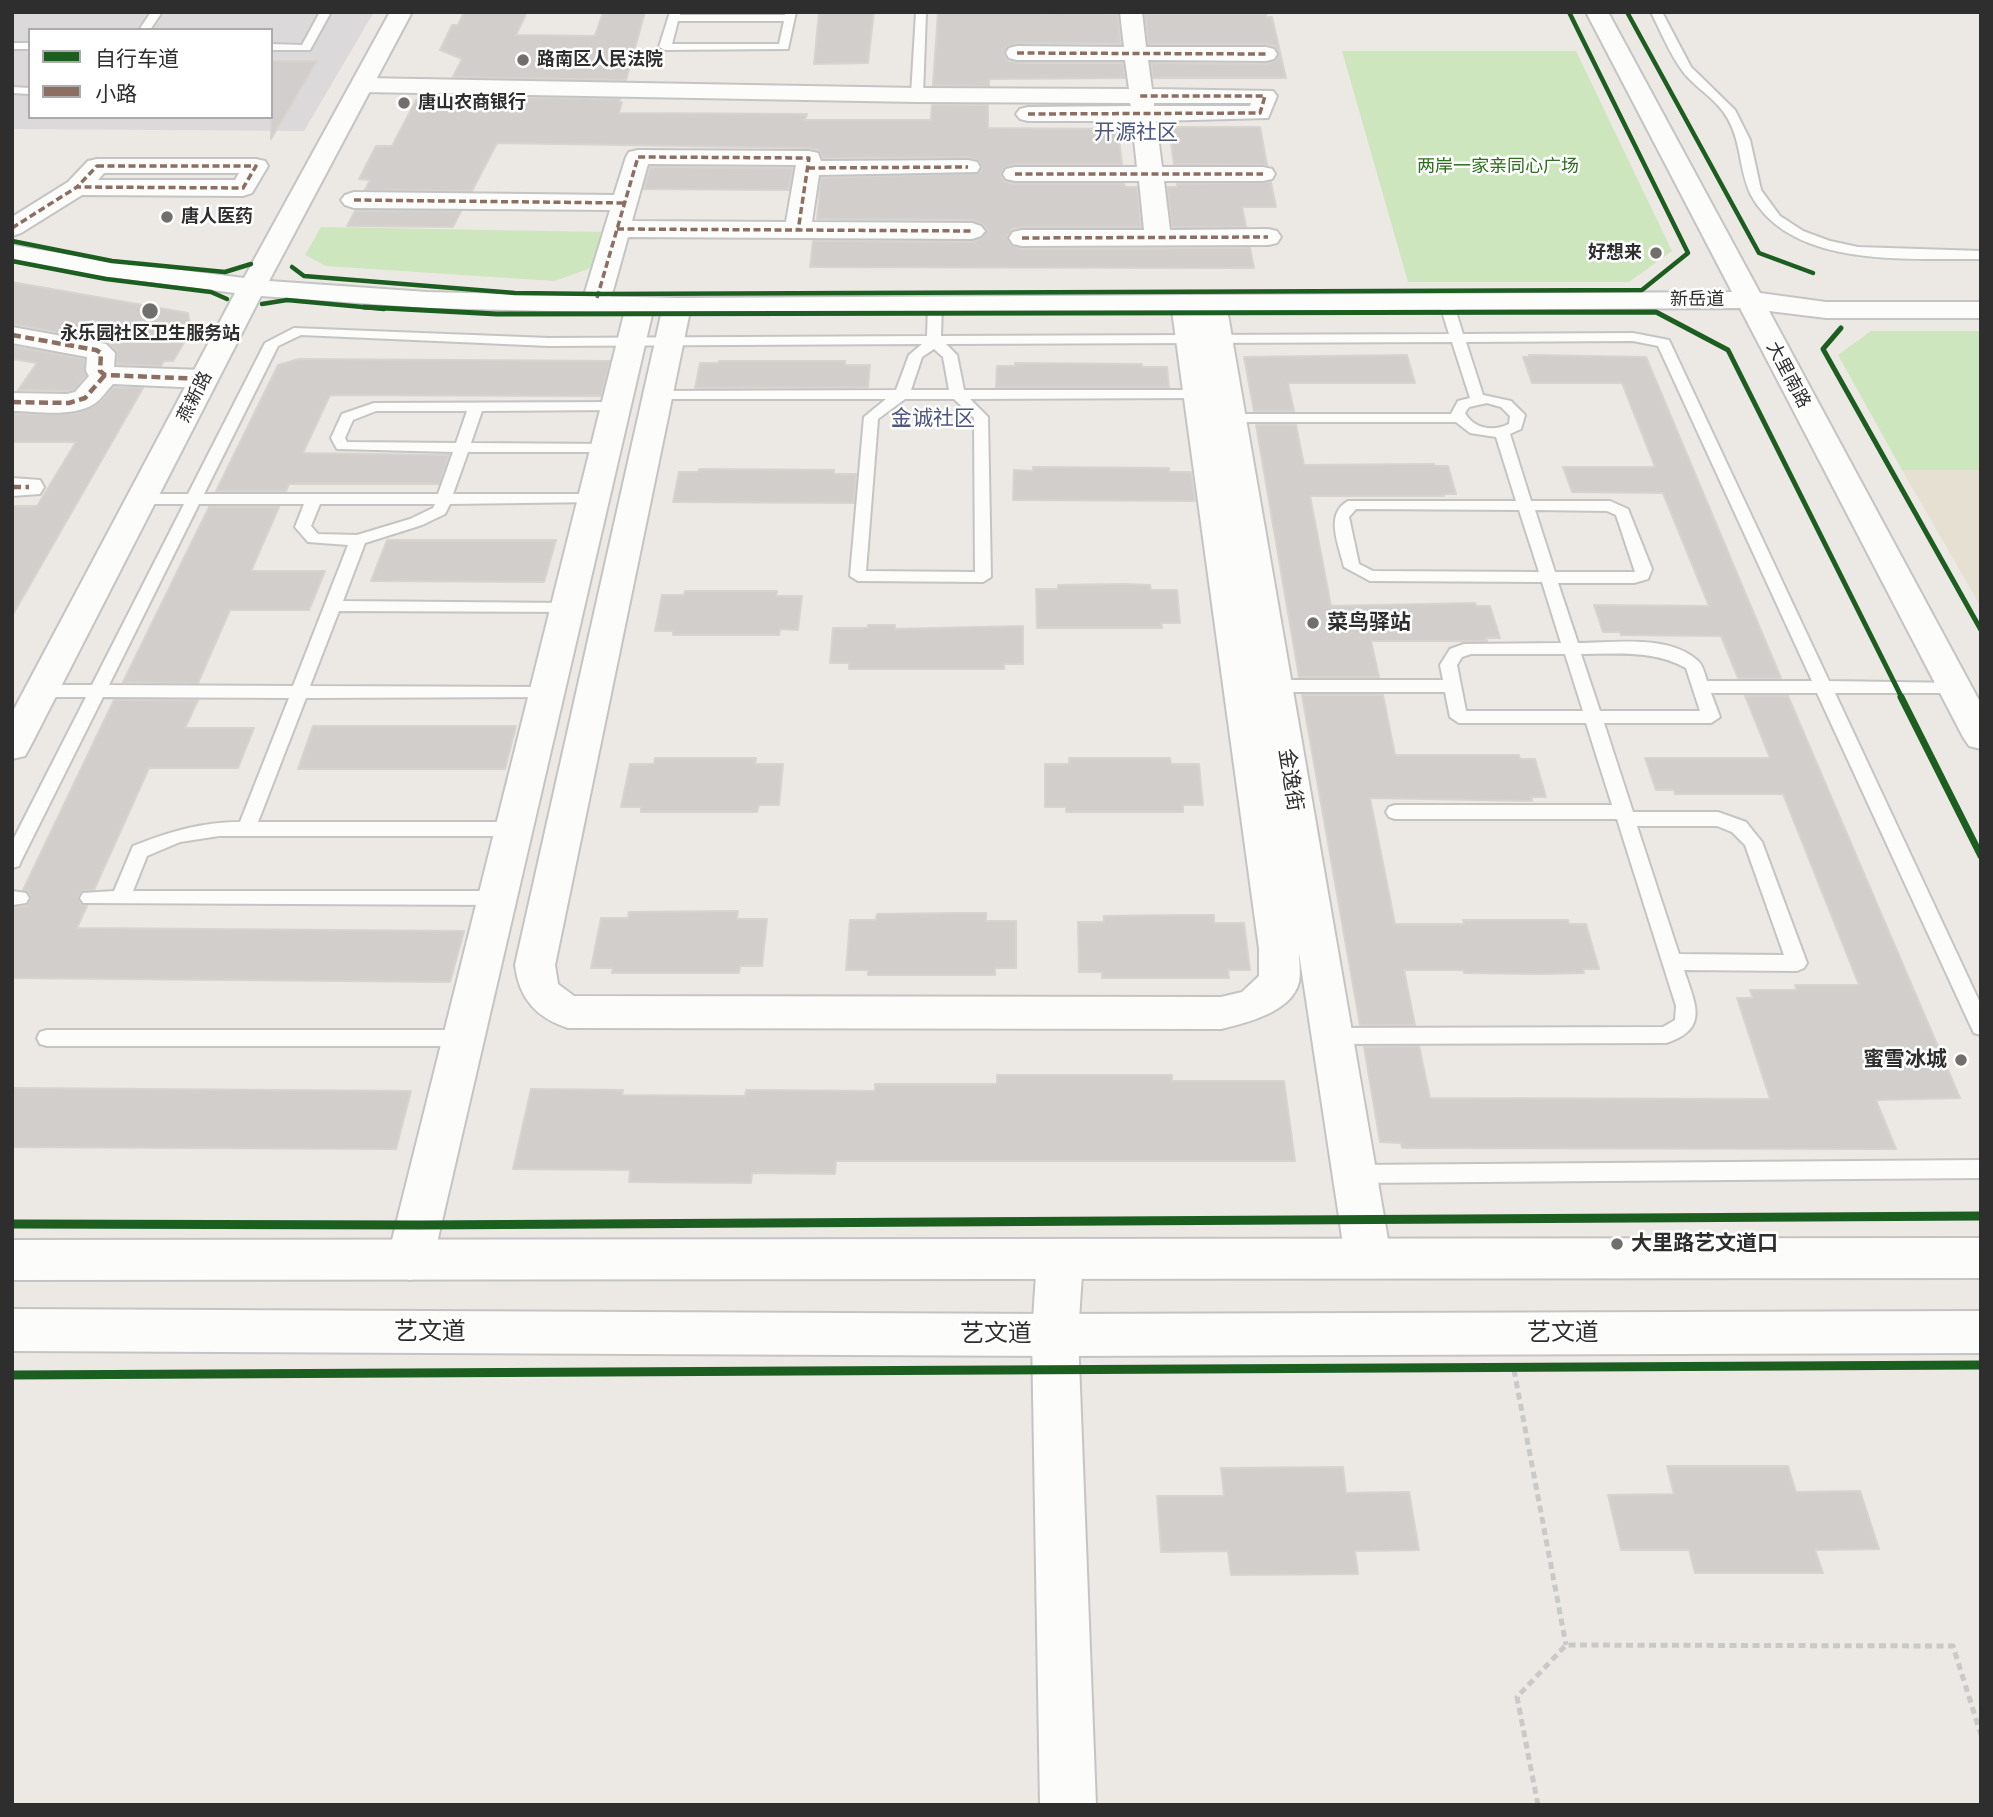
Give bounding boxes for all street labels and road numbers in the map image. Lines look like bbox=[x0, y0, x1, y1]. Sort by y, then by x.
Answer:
street label: 新岳道 bbox=[1670, 289, 1724, 311]
street label: 大里南路 bbox=[1762, 338, 1814, 412]
street label: 燕新路 bbox=[173, 368, 217, 426]
street label: 金逸街 bbox=[1273, 747, 1307, 813]
street label: 艺文道 bbox=[394, 1318, 466, 1346]
street label: 艺文道 bbox=[1527, 1319, 1599, 1347]
street label: 艺文道 bbox=[960, 1320, 1032, 1348]

